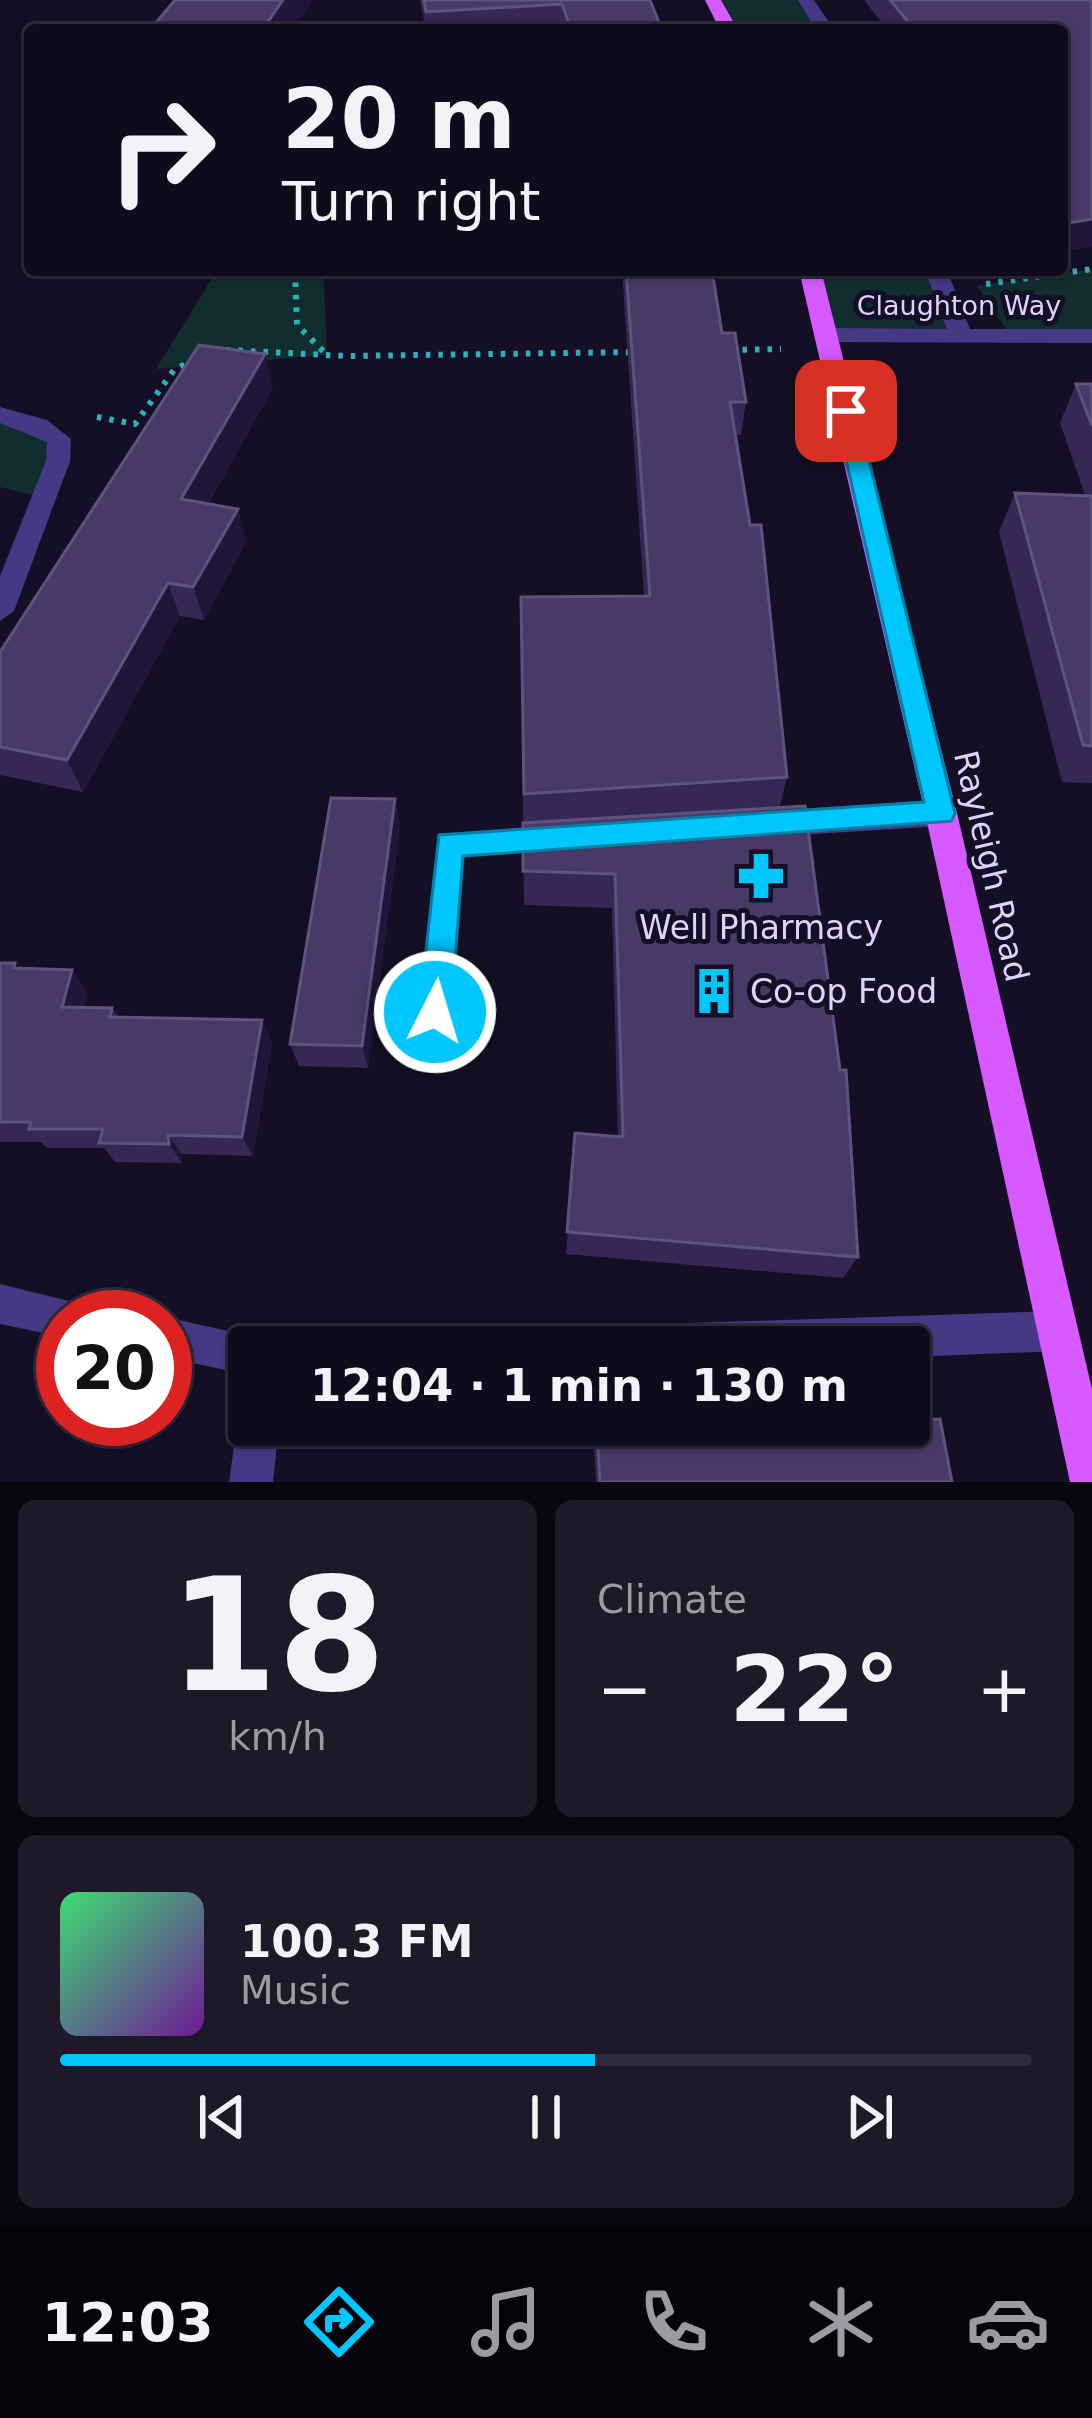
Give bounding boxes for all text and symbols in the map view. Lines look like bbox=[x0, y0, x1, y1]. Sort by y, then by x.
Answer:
text: 20 m bbox=[282, 70, 516, 168]
icon: right bbox=[84, 72, 240, 228]
text: Turn right bbox=[282, 170, 541, 233]
street label: Claughton Way bbox=[857, 290, 1061, 321]
pin bbox=[795, 360, 897, 462]
icon: arrive bbox=[813, 378, 879, 444]
street label: Rayleigh Road bbox=[946, 747, 1037, 985]
pharmacy icon: Well Pharmacy bbox=[736, 851, 786, 901]
place label: Well Pharmacy bbox=[639, 908, 883, 947]
position arrow bbox=[372, 949, 498, 1075]
building icon: Co-op Food bbox=[689, 966, 739, 1016]
place label: Co-op Food bbox=[750, 972, 937, 1011]
speed limit sign: 20 bbox=[36, 1290, 192, 1446]
text: 12:04 · 1 min · 130 m bbox=[310, 1359, 848, 1412]
text: 18 bbox=[169, 1545, 386, 1727]
text: Climate bbox=[597, 1577, 747, 1622]
text: 22° bbox=[729, 1637, 900, 1742]
text: − bbox=[597, 1651, 652, 1728]
text: + bbox=[977, 1651, 1032, 1728]
text: km/h bbox=[228, 1714, 327, 1759]
text: 100.3 FM bbox=[240, 1915, 474, 1968]
text: Music bbox=[240, 1968, 351, 2013]
icon: previous bbox=[189, 2084, 255, 2150]
icon: pause bbox=[513, 2084, 579, 2150]
icon: next bbox=[837, 2084, 903, 2150]
icon: directions bbox=[297, 2280, 381, 2364]
icon: music bbox=[464, 2280, 548, 2364]
icon: phone bbox=[632, 2280, 716, 2364]
icon: climate bbox=[799, 2280, 883, 2364]
icon: car bbox=[966, 2280, 1050, 2364]
text: 12:03 bbox=[42, 2291, 214, 2354]

